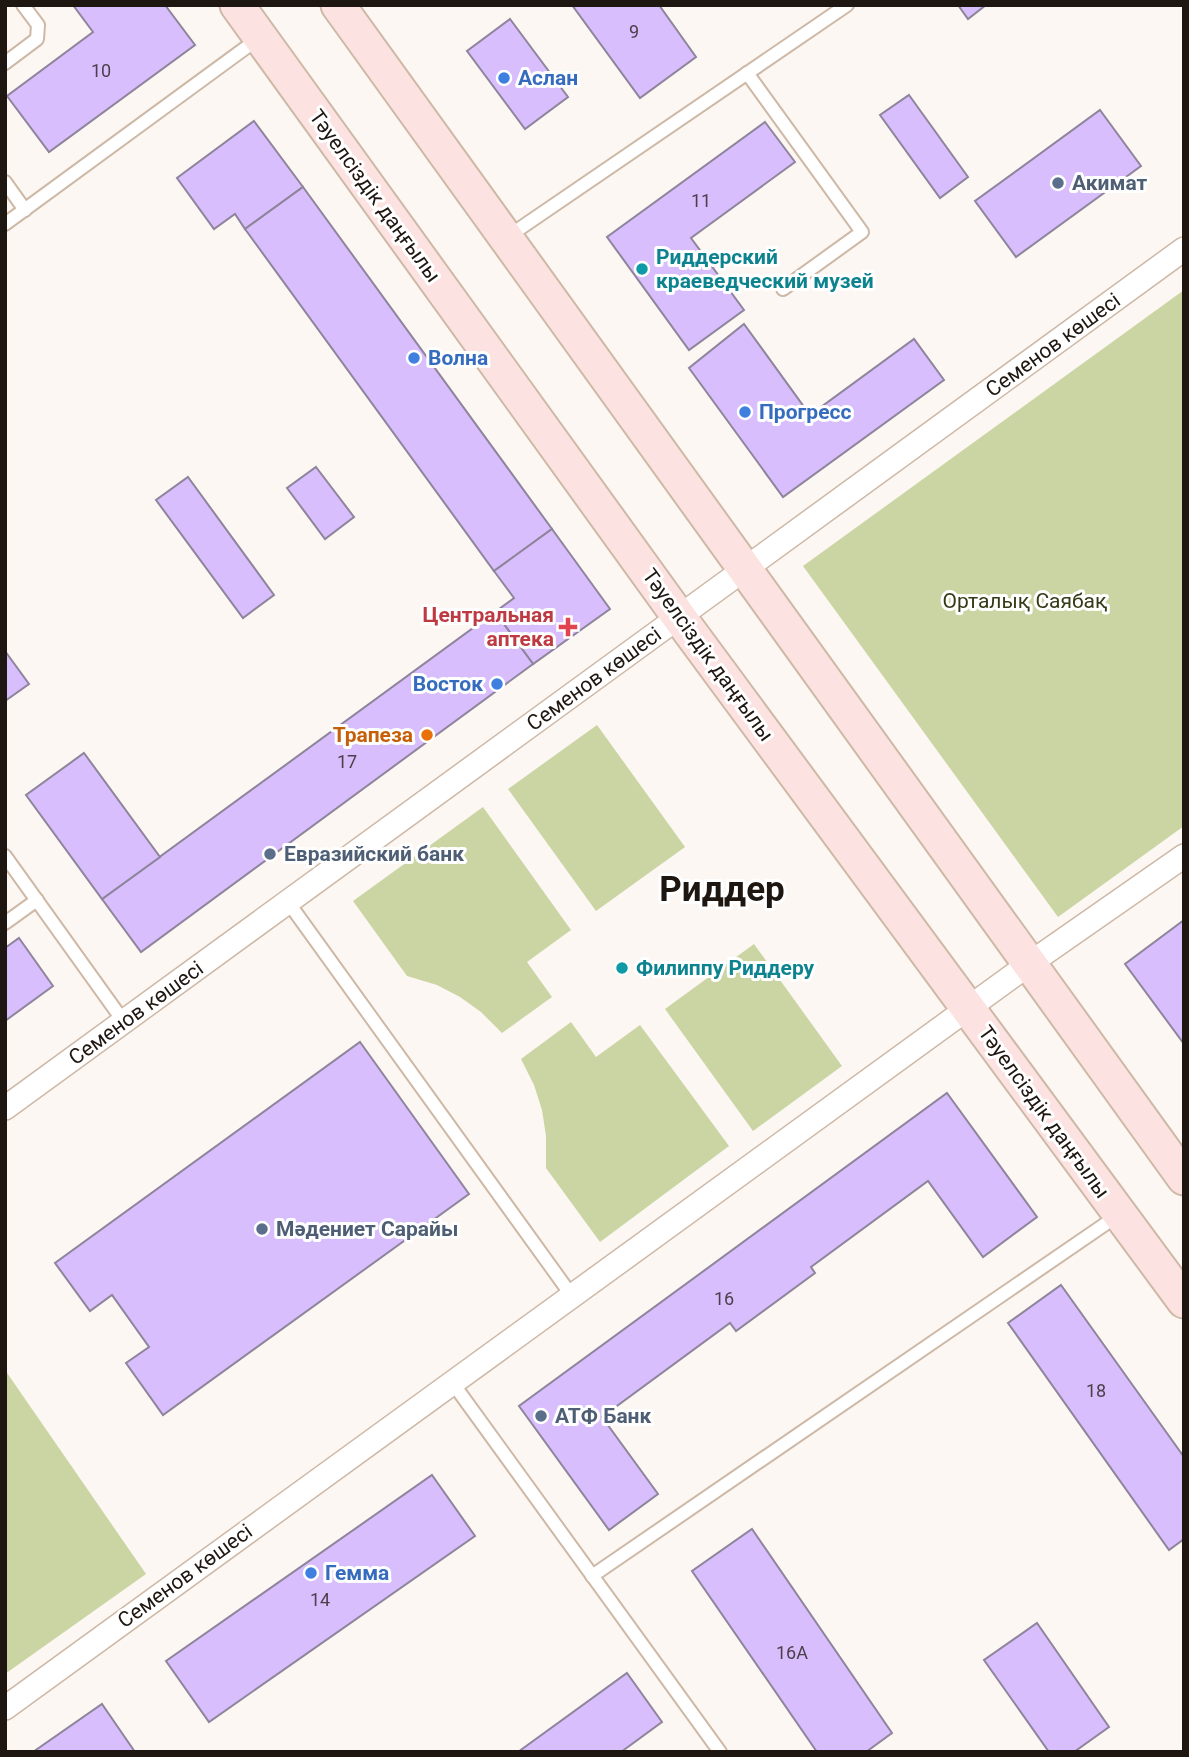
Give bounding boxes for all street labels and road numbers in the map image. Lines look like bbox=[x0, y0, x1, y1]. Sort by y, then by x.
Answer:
street label: Тәуелсіздік даңғылы bbox=[304, 105, 446, 287]
street label: Семенов көшесі bbox=[981, 288, 1125, 402]
street label: Тәуелсіздік даңғылы bbox=[637, 564, 779, 746]
street label: Семенов көшесі bbox=[522, 622, 666, 736]
street label: Семенов көшесі bbox=[64, 956, 208, 1070]
street label: Тәуелсіздік даңғылы bbox=[973, 1021, 1115, 1203]
street label: Семенов көшесі bbox=[113, 1519, 257, 1633]

